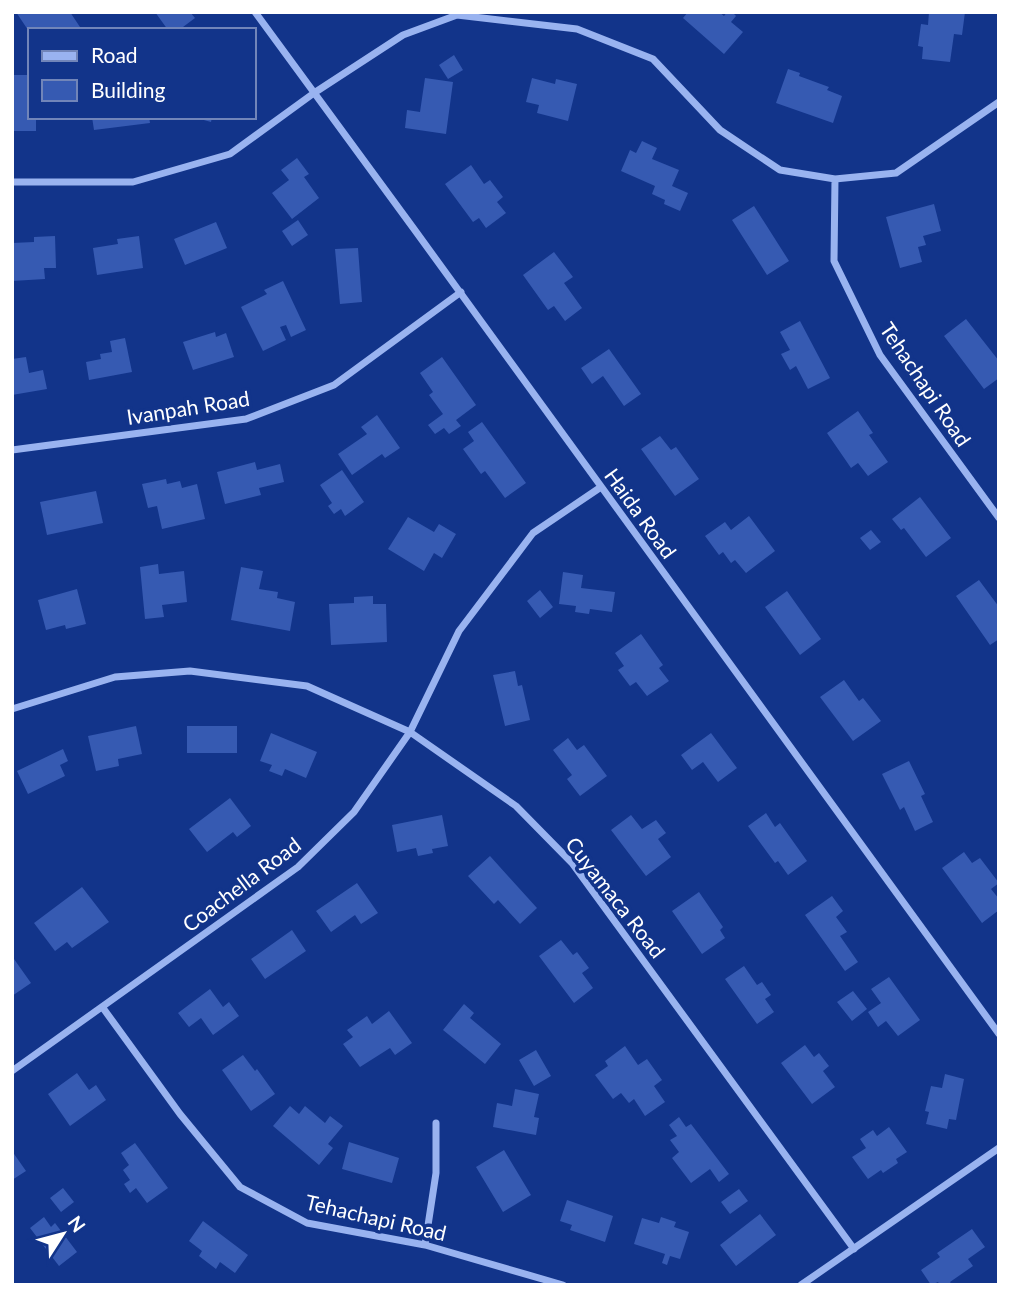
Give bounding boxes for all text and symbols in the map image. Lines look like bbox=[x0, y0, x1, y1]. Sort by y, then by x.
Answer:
legend bbox=[28, 28, 256, 119]
text: Road bbox=[91, 42, 138, 67]
text: Building bbox=[91, 77, 166, 102]
street label: Tehachapi Road bbox=[875, 317, 977, 451]
street label: Ivanpah Road bbox=[125, 385, 251, 429]
street label: Haida Road bbox=[600, 463, 682, 563]
street label: Coachella Road bbox=[177, 831, 305, 937]
street label: Cuyamaca Road bbox=[561, 831, 671, 963]
street label: Tehachapi Road bbox=[303, 1189, 449, 1245]
north arrow bbox=[28, 1199, 98, 1269]
text: N bbox=[64, 1211, 91, 1236]

